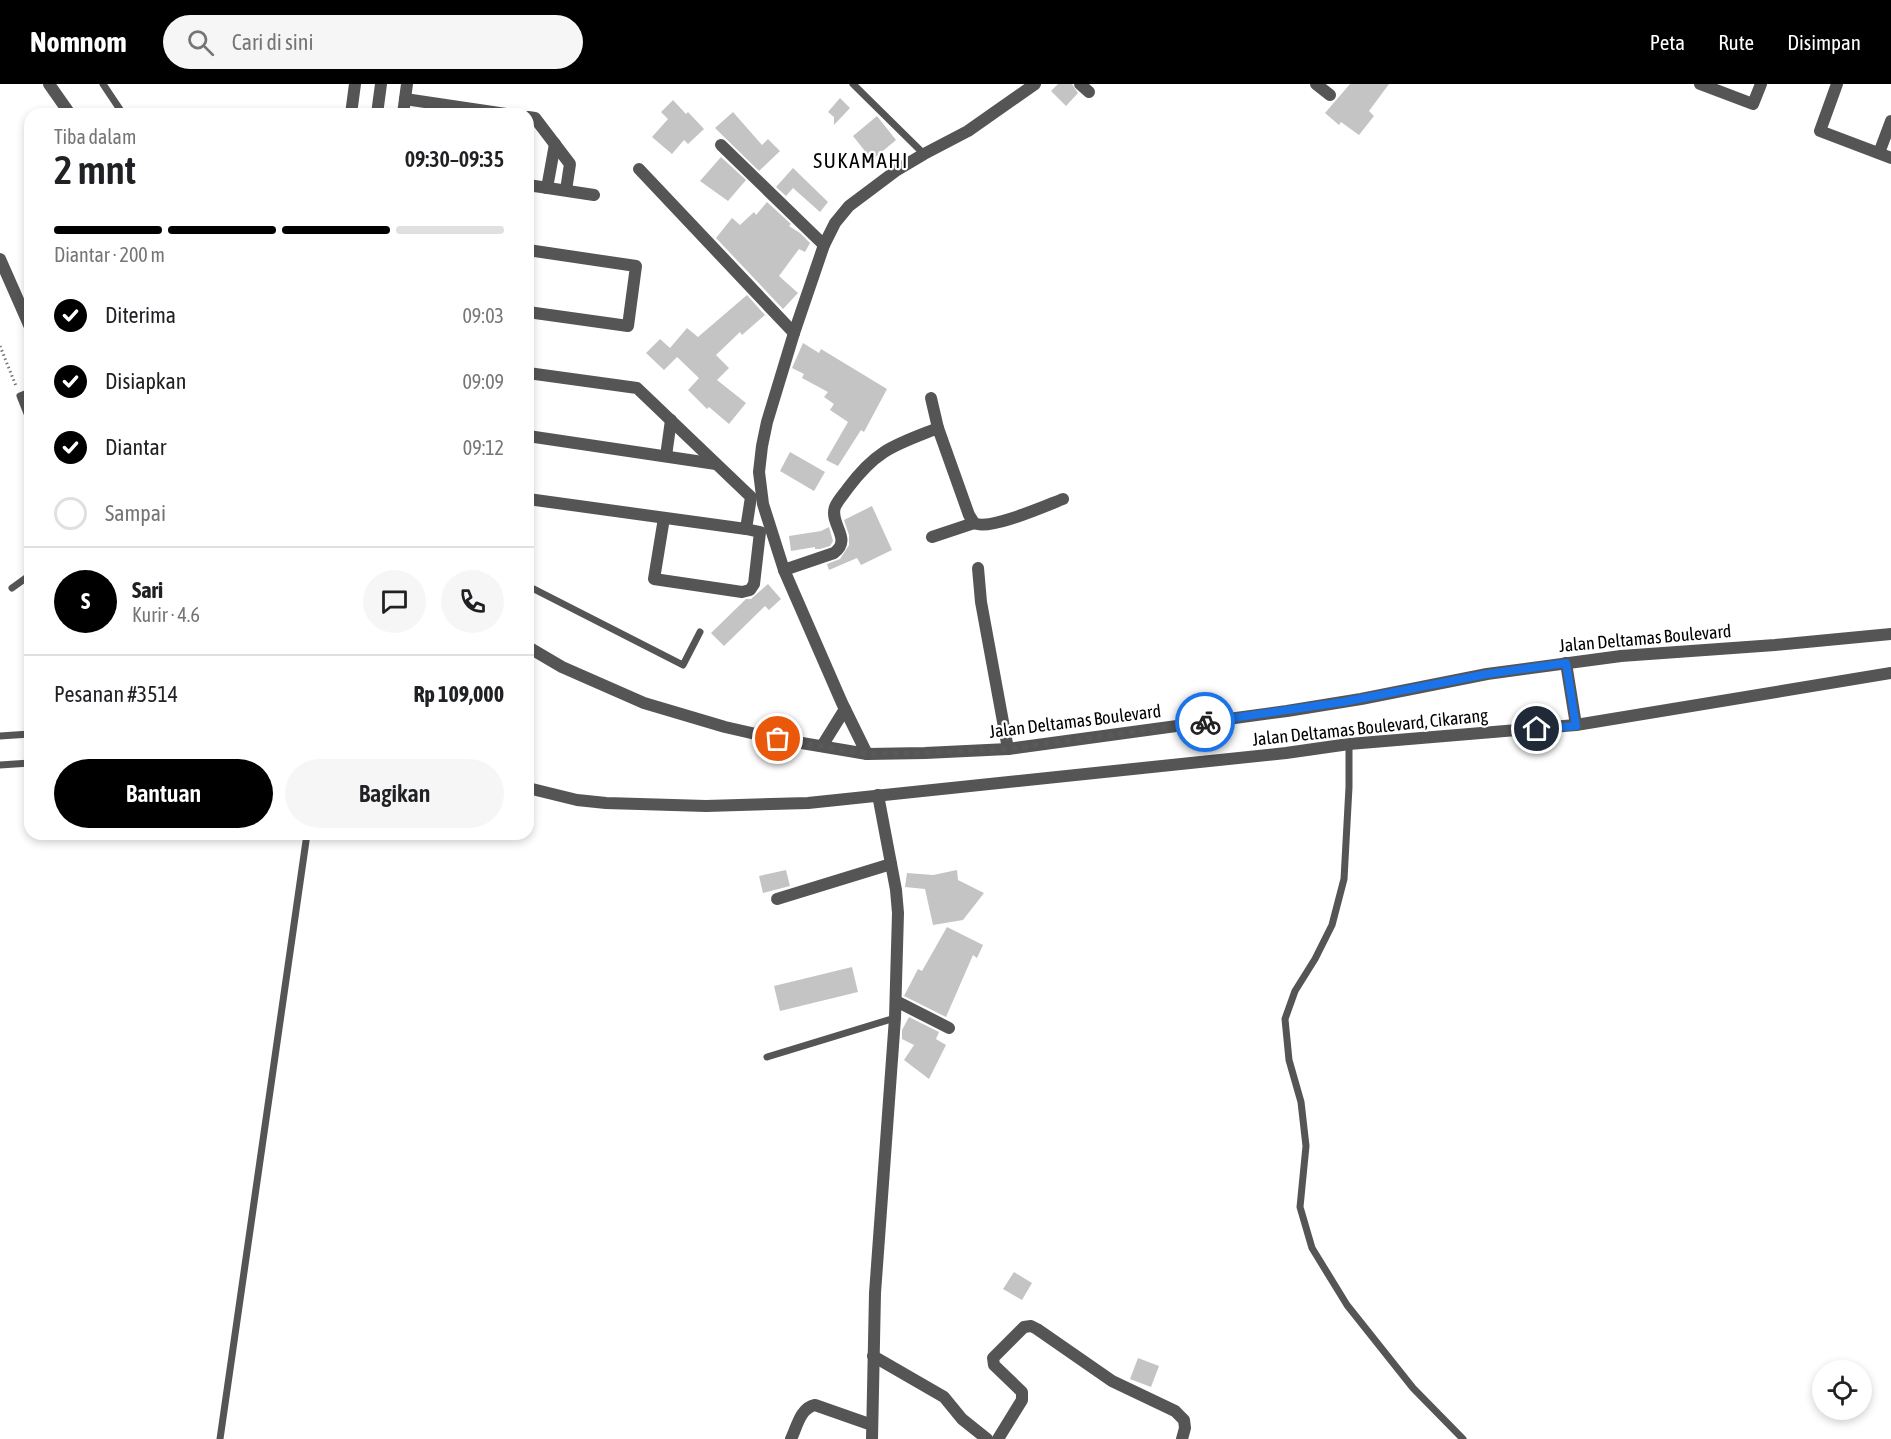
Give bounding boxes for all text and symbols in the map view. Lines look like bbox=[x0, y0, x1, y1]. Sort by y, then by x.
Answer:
search box bbox=[163, 15, 583, 69]
text: Nomnom bbox=[30, 26, 127, 58]
icon: search bbox=[184, 26, 217, 59]
text: Cari di sini bbox=[232, 29, 314, 55]
text: Peta bbox=[1650, 30, 1685, 54]
text: Rute bbox=[1718, 30, 1754, 54]
text: Disimpan bbox=[1787, 30, 1861, 54]
text: Tiba dalam bbox=[54, 125, 136, 148]
text: 09:30–09:35 bbox=[405, 146, 504, 172]
text: 2 mnt bbox=[54, 148, 136, 192]
district label: SUKAMAHI bbox=[813, 148, 909, 172]
text: Diantar · 200 m bbox=[54, 243, 165, 266]
icon: check bbox=[54, 299, 87, 332]
text: Diterima bbox=[105, 302, 176, 328]
text: 09:03 bbox=[462, 304, 504, 327]
icon: check bbox=[54, 365, 87, 398]
text: Disiapkan bbox=[105, 368, 186, 394]
text: 09:09 bbox=[462, 370, 504, 393]
icon: check bbox=[54, 431, 87, 464]
text: Diantar bbox=[105, 434, 166, 460]
text: 09:12 bbox=[463, 436, 504, 459]
text: Sampai bbox=[105, 500, 166, 526]
button: chat bbox=[363, 570, 426, 633]
button: phone bbox=[441, 570, 504, 633]
text: Sari bbox=[132, 577, 163, 603]
text: S bbox=[81, 588, 90, 614]
text: Kurir · 4.6 bbox=[132, 603, 200, 626]
street label: Jalan Deltamas Boulevard bbox=[1558, 620, 1732, 656]
text: Pesanan #3514 bbox=[54, 681, 178, 707]
text: Rp 109,000 bbox=[414, 681, 504, 707]
courier bbox=[1175, 692, 1235, 752]
street label: Jalan Deltamas Boulevard bbox=[988, 700, 1162, 742]
pin bbox=[1511, 703, 1562, 754]
street label: Jalan Deltamas Boulevard, Cikarang bbox=[1251, 704, 1489, 750]
icon: bike bbox=[1189, 706, 1222, 739]
icon: home bbox=[1520, 712, 1553, 745]
pin bbox=[752, 713, 803, 764]
icon: bag bbox=[761, 722, 794, 755]
button: Bantuan bbox=[54, 759, 273, 828]
button: Bagikan bbox=[285, 759, 504, 828]
map controls bbox=[1812, 1360, 1872, 1420]
button: locate bbox=[1812, 1360, 1872, 1420]

